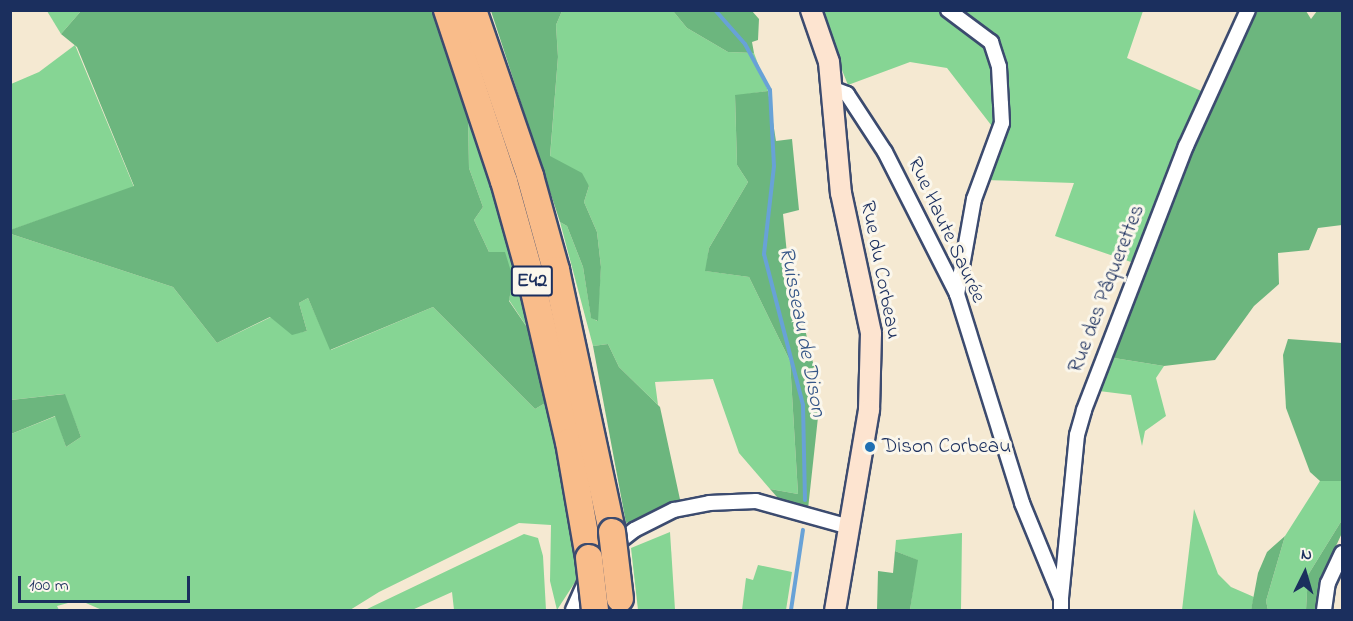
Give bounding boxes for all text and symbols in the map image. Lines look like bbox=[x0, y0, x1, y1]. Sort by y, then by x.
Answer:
street label: Rue Haute Saurée bbox=[901, 153, 991, 307]
street label: Rue du Corbeau bbox=[854, 199, 906, 341]
street label: Rue des Pâquerettes bbox=[1063, 201, 1151, 377]
water label: Ruisseau de Dison bbox=[772, 245, 830, 419]
road number: E42 bbox=[510, 264, 554, 298]
place label: Dison Corbeau bbox=[882, 434, 1011, 460]
marker: Dison Corbeau bbox=[863, 440, 877, 454]
north arrow bbox=[1275, 543, 1335, 603]
text: N bbox=[1300, 543, 1313, 567]
scale bar bbox=[21, 564, 194, 602]
text: 100 m bbox=[29, 573, 69, 599]

